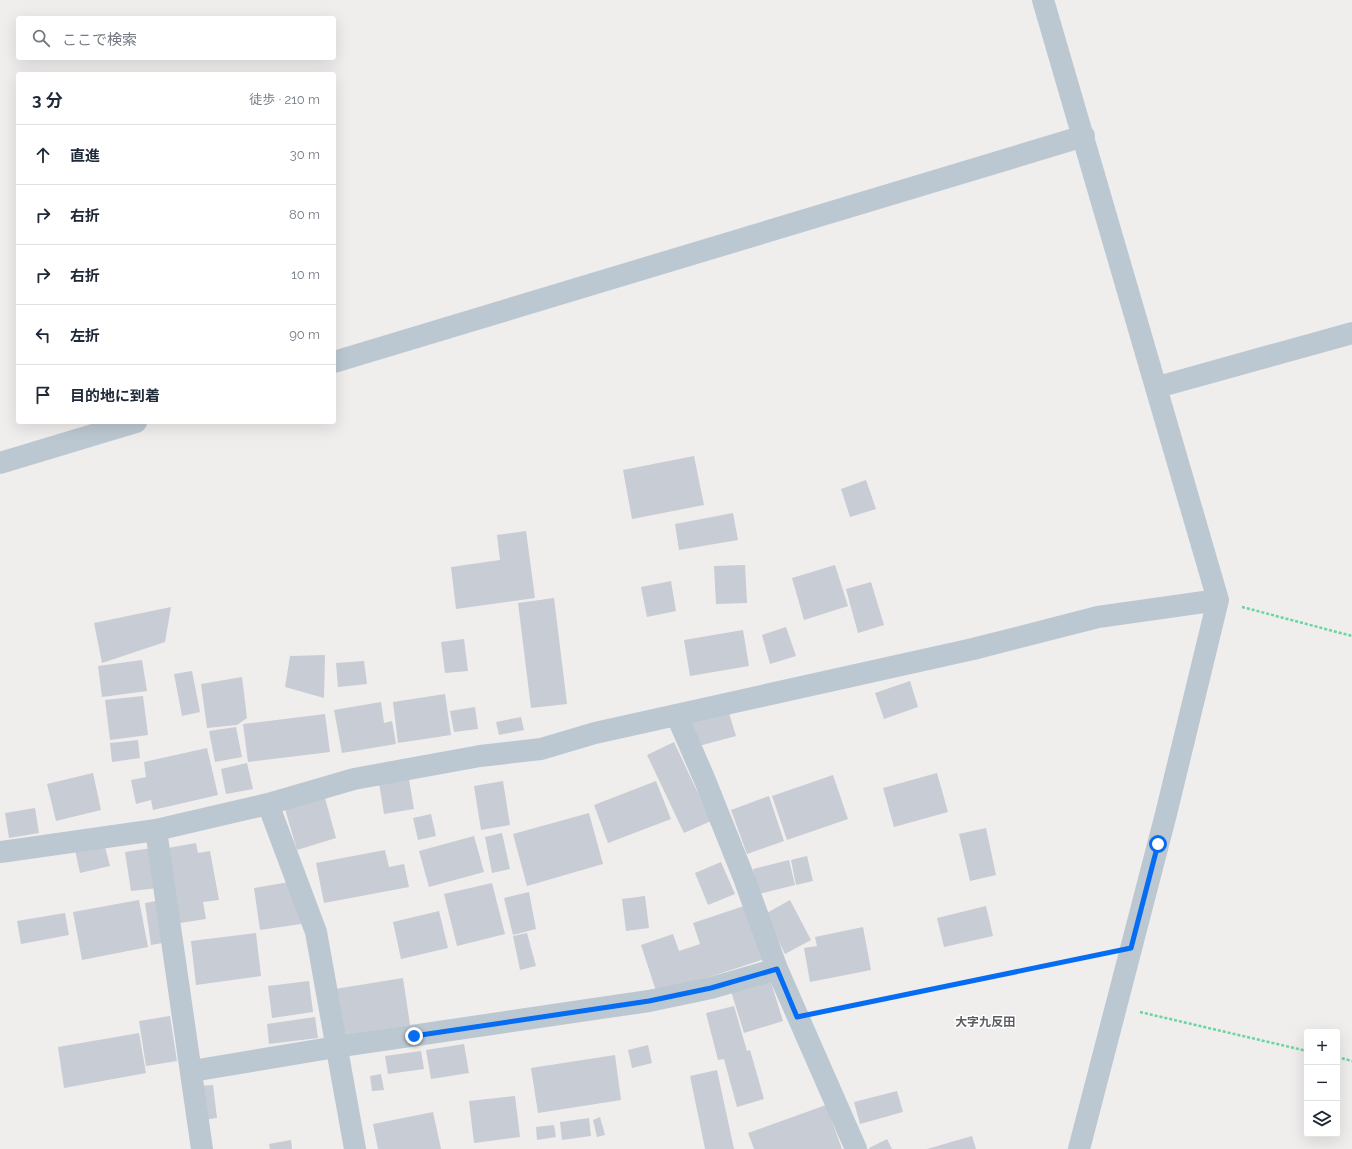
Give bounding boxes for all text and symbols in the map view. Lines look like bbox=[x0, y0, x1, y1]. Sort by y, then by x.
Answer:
search box bbox=[16, 16, 336, 60]
icon: search bbox=[30, 27, 52, 49]
text: ここで検索 bbox=[62, 31, 137, 49]
text: 3 分 bbox=[32, 90, 63, 110]
text: 徒歩 · 210 m bbox=[249, 92, 320, 107]
icon: ahead bbox=[32, 144, 54, 166]
text: 直進 bbox=[70, 147, 100, 165]
text: 30 m bbox=[290, 147, 320, 162]
icon: right bbox=[32, 204, 54, 226]
text: 右折 bbox=[70, 207, 100, 225]
text: 80 m bbox=[289, 207, 320, 222]
icon: right bbox=[32, 264, 54, 286]
text: 右折 bbox=[70, 267, 100, 285]
text: 10 m bbox=[291, 267, 320, 282]
icon: left bbox=[32, 324, 54, 346]
text: 左折 bbox=[70, 327, 100, 345]
text: 90 m bbox=[289, 327, 320, 342]
icon: arrive bbox=[32, 384, 54, 406]
text: 目的地に到着 bbox=[70, 387, 160, 405]
route start bbox=[1149, 835, 1167, 853]
district label: 大字九反田 bbox=[955, 1015, 1015, 1029]
route end bbox=[405, 1027, 423, 1045]
map controls bbox=[1304, 1029, 1340, 1137]
button: + bbox=[1304, 1029, 1340, 1065]
button: − bbox=[1304, 1065, 1340, 1101]
button: layers bbox=[1304, 1101, 1340, 1137]

